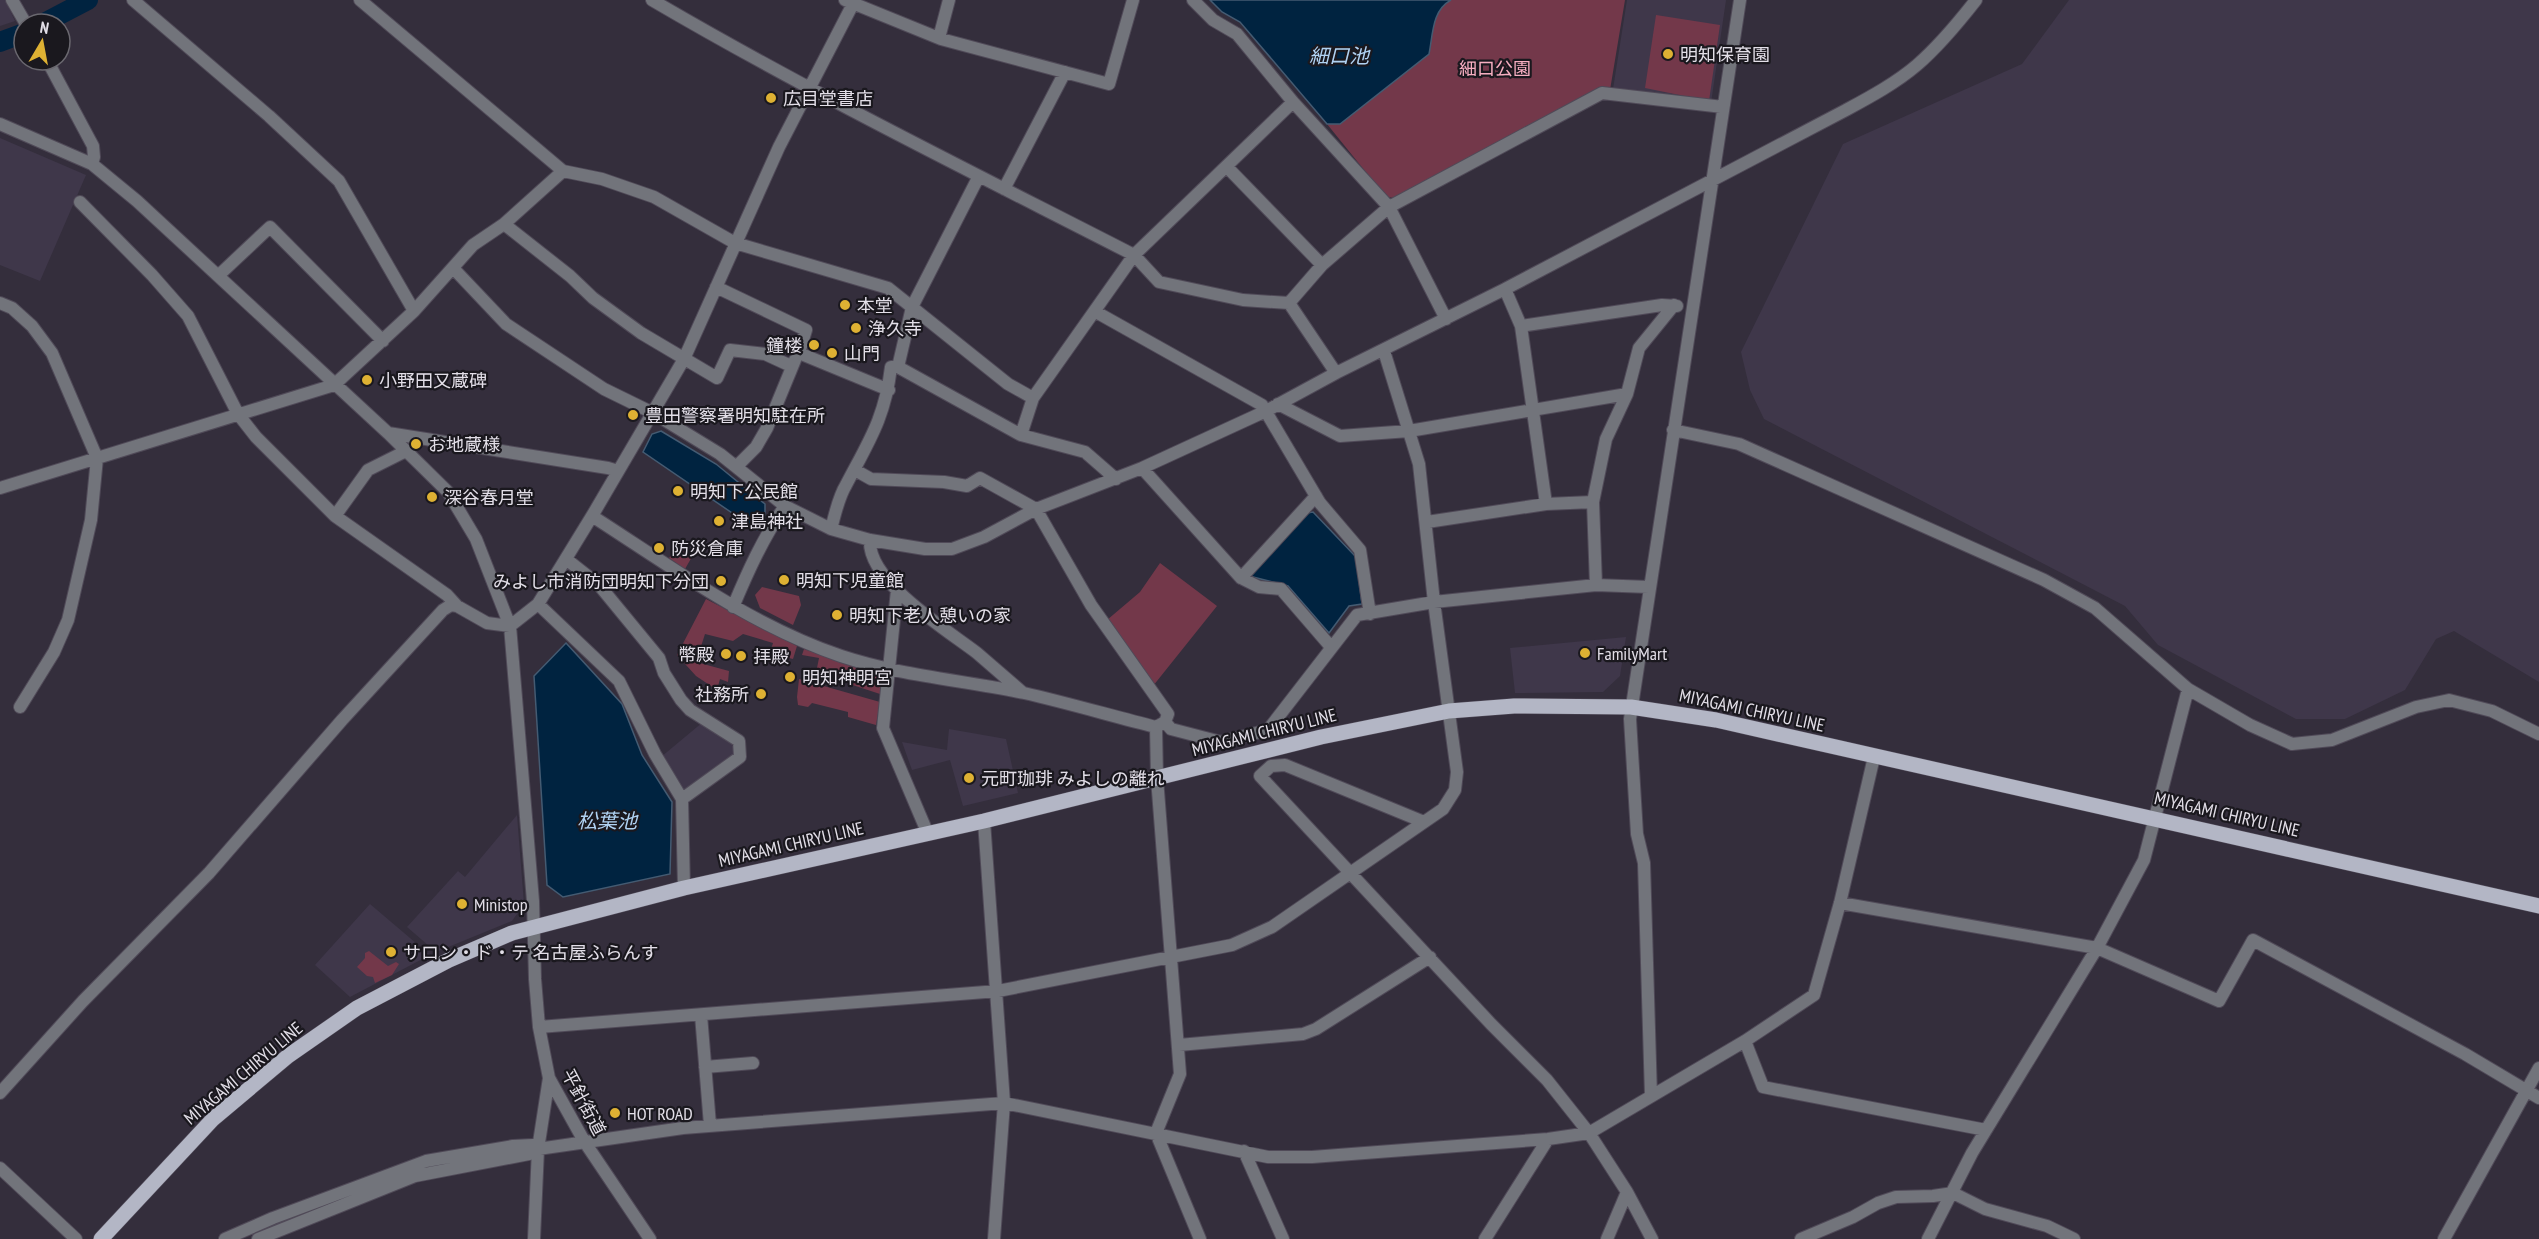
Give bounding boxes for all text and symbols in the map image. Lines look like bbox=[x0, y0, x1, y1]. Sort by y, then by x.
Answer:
north arrow bbox=[12, 12, 72, 72]
text: N bbox=[39, 17, 51, 38]
water label: 細口池 bbox=[1309, 43, 1371, 69]
place label: 明知保育園 bbox=[1680, 43, 1770, 66]
marker: 明知保育園 bbox=[1661, 47, 1675, 61]
park label: 細口公園 bbox=[1459, 57, 1531, 80]
place label: 広目堂書店 bbox=[783, 87, 873, 110]
marker: 広目堂書店 bbox=[764, 91, 778, 105]
place label: 本堂 bbox=[857, 294, 893, 317]
marker: 本堂 bbox=[838, 298, 852, 312]
place label: 浄久寺 bbox=[868, 317, 922, 340]
marker: 浄久寺 bbox=[849, 321, 863, 335]
place label: 鐘楼 bbox=[766, 334, 802, 357]
marker: 鐘楼 bbox=[807, 338, 821, 352]
place label: 山門 bbox=[844, 342, 880, 365]
marker: 山門 bbox=[825, 346, 839, 360]
place label: 小野田又蔵碑 bbox=[379, 369, 487, 392]
marker: 小野田又蔵碑 bbox=[360, 373, 374, 387]
place label: 豊田警察署明知駐在所 bbox=[645, 404, 825, 427]
marker: 豊田警察署明知駐在所 bbox=[626, 408, 640, 422]
place label: お地蔵様 bbox=[428, 433, 500, 456]
marker: お地蔵様 bbox=[409, 437, 423, 451]
place label: 明知下公民館 bbox=[690, 480, 798, 503]
marker: 明知下公民館 bbox=[671, 484, 685, 498]
place label: 深谷春月堂 bbox=[444, 486, 534, 509]
marker: 深谷春月堂 bbox=[425, 490, 439, 504]
place label: 津島神社 bbox=[731, 510, 803, 533]
marker: 津島神社 bbox=[712, 514, 726, 528]
place label: 防災倉庫 bbox=[671, 537, 743, 560]
marker: 防災倉庫 bbox=[652, 541, 666, 555]
place label: 明知下児童館 bbox=[796, 569, 904, 592]
place label: みよし市消防団明知下分団 bbox=[493, 570, 709, 593]
marker: 明知下児童館 bbox=[777, 573, 791, 587]
marker: みよし市消防団明知下分団 bbox=[714, 574, 728, 588]
place label: 明知下老人憩いの家 bbox=[849, 604, 1011, 627]
marker: 明知下老人憩いの家 bbox=[830, 608, 844, 622]
place label: FamilyMart bbox=[1597, 642, 1667, 665]
place label: 幣殿 bbox=[678, 643, 714, 666]
place label: 拝殿 bbox=[753, 645, 789, 668]
marker: FamilyMart bbox=[1578, 646, 1592, 660]
marker: 幣殿 bbox=[719, 647, 733, 661]
marker: 拝殿 bbox=[734, 649, 748, 663]
place label: 明知神明宮 bbox=[802, 666, 892, 689]
marker: 明知神明宮 bbox=[783, 670, 797, 684]
place label: 社務所 bbox=[695, 683, 749, 706]
street label: MIYAGAMI CHIRYU LINE bbox=[1677, 683, 1827, 737]
marker: 社務所 bbox=[754, 687, 768, 701]
street label: MIYAGAMI CHIRYU LINE bbox=[1189, 703, 1339, 761]
place label: 元町珈琲 みよしの離れ bbox=[981, 767, 1165, 790]
marker: 元町珈琲 みよしの離れ bbox=[962, 771, 976, 785]
street label: MIYAGAMI CHIRYU LINE bbox=[2152, 786, 2302, 842]
water label: 松葉池 bbox=[577, 808, 639, 834]
street label: MIYAGAMI CHIRYU LINE bbox=[716, 816, 866, 872]
place label: Ministop bbox=[474, 893, 528, 916]
marker: Ministop bbox=[455, 897, 469, 911]
place label: サロン・ド・テ 名古屋ふらんす bbox=[403, 941, 658, 964]
marker: サロン・ド・テ 名古屋ふらんす bbox=[384, 945, 398, 959]
street label: MIYAGAMI CHIRYU LINE bbox=[179, 1017, 307, 1129]
street label: 平針街道 bbox=[557, 1065, 611, 1139]
place label: HOT ROAD bbox=[627, 1102, 693, 1125]
marker: HOT ROAD bbox=[608, 1106, 622, 1120]

